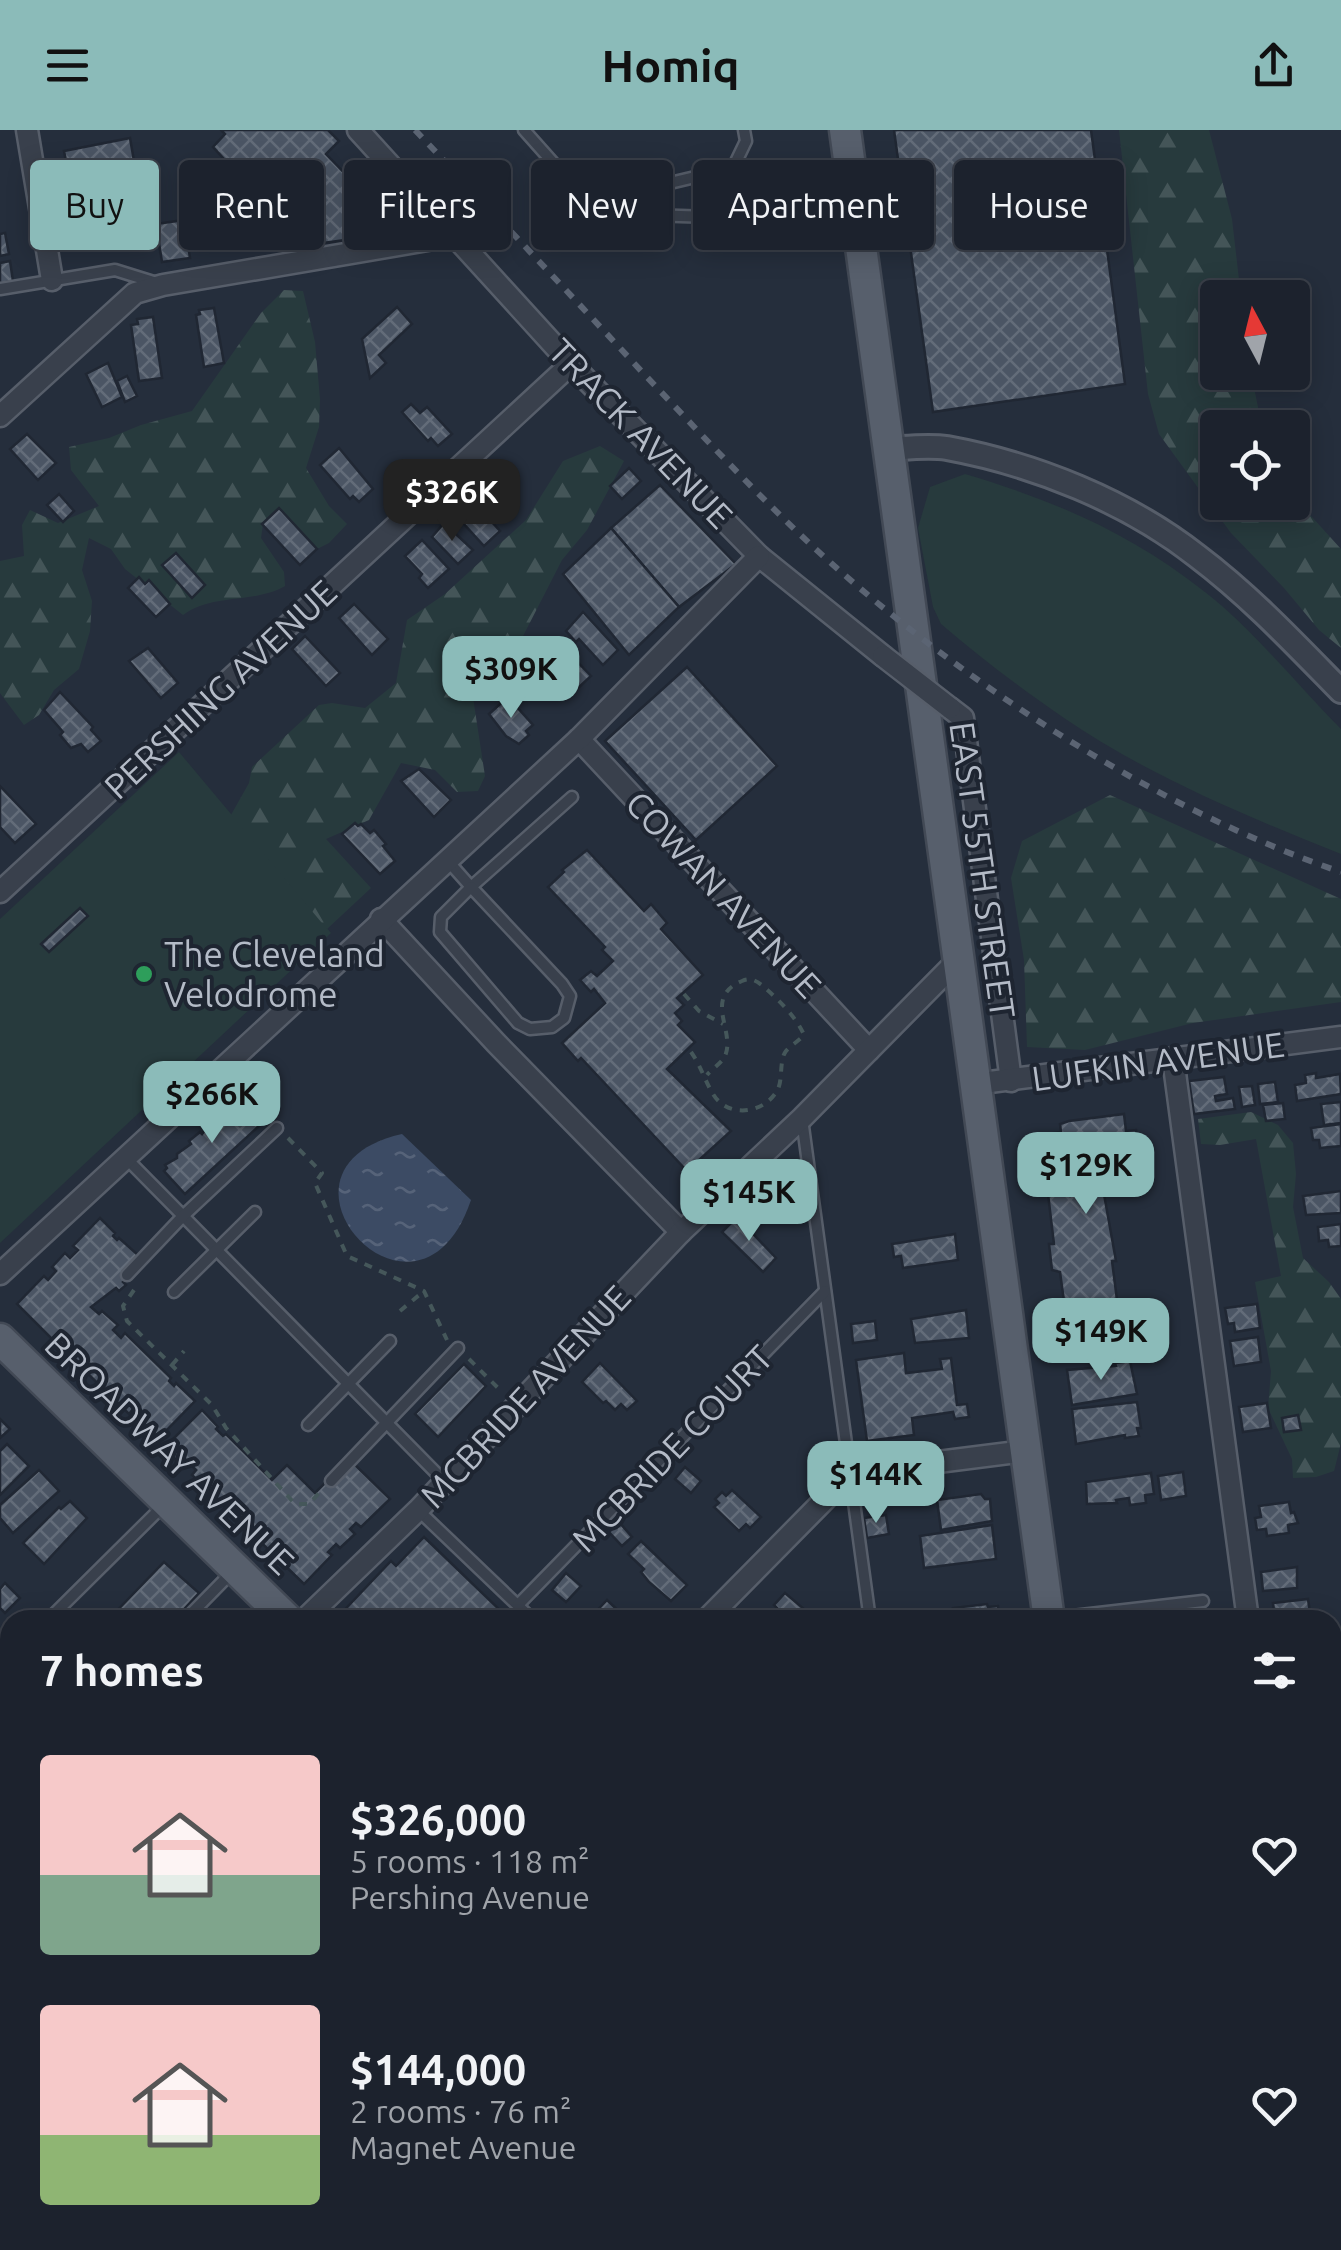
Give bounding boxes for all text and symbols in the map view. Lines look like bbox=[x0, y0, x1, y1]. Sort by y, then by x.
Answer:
icon: menu bbox=[40, 38, 95, 93]
icon: share bbox=[1246, 38, 1301, 93]
text: Homiq bbox=[602, 40, 739, 91]
chip: Buy bbox=[30, 160, 159, 250]
chip: Rent bbox=[179, 160, 324, 250]
chip: Filters bbox=[344, 160, 511, 250]
chip: New bbox=[531, 160, 673, 250]
chip: Apartment bbox=[693, 160, 934, 250]
chip: House bbox=[954, 160, 1124, 250]
north arrow bbox=[1200, 280, 1310, 390]
map controls bbox=[1200, 280, 1310, 520]
street label: TRACK AVENUE bbox=[541, 330, 741, 536]
button: locate bbox=[1200, 410, 1310, 520]
pin: $326K bbox=[382, 459, 522, 544]
text: $326K bbox=[405, 473, 499, 509]
street label: PERSHING AVENUE bbox=[96, 572, 344, 806]
pin: $309K bbox=[441, 636, 581, 721]
text: $309K bbox=[464, 650, 558, 686]
street label: EAST 55TH STREET bbox=[942, 719, 1024, 1021]
street label: COWAN AVENUE bbox=[618, 783, 830, 1005]
place label: The Cleveland Velodrome bbox=[164, 934, 385, 1014]
marker: The Cleveland Velodrome bbox=[133, 963, 155, 985]
street label: LUFKIN AVENUE bbox=[1029, 1023, 1287, 1099]
pin: $266K bbox=[142, 1061, 282, 1146]
text: $266K bbox=[165, 1075, 259, 1111]
pin: $129K bbox=[1016, 1132, 1156, 1217]
text: $129K bbox=[1039, 1146, 1133, 1182]
pin: $145K bbox=[679, 1159, 819, 1244]
text: $145K bbox=[702, 1173, 796, 1209]
street label: MCBRIDE AVENUE bbox=[412, 1277, 638, 1515]
pin: $149K bbox=[1031, 1298, 1171, 1383]
text: $149K bbox=[1054, 1312, 1148, 1348]
street label: BROADWAY AVENUE bbox=[37, 1324, 303, 1582]
street label: MCBRIDE COURT bbox=[564, 1337, 780, 1559]
pin: $144K bbox=[806, 1441, 946, 1526]
text: $144K bbox=[829, 1455, 923, 1491]
icon: filters bbox=[1247, 1643, 1302, 1698]
text: 7 homes bbox=[40, 1647, 204, 1694]
icon: home bbox=[120, 1795, 240, 1915]
text: $326,000 bbox=[350, 1796, 526, 1843]
icon: heart bbox=[1247, 1828, 1302, 1883]
text: 5 rooms · 118 m² bbox=[350, 1843, 590, 1879]
text: Pershing Avenue bbox=[350, 1879, 590, 1915]
icon: home bbox=[120, 2045, 240, 2165]
text: $144,000 bbox=[350, 2046, 526, 2093]
icon: heart bbox=[1247, 2078, 1302, 2133]
text: 2 rooms · 76 m² bbox=[350, 2093, 571, 2129]
text: Magnet Avenue bbox=[350, 2129, 576, 2165]

